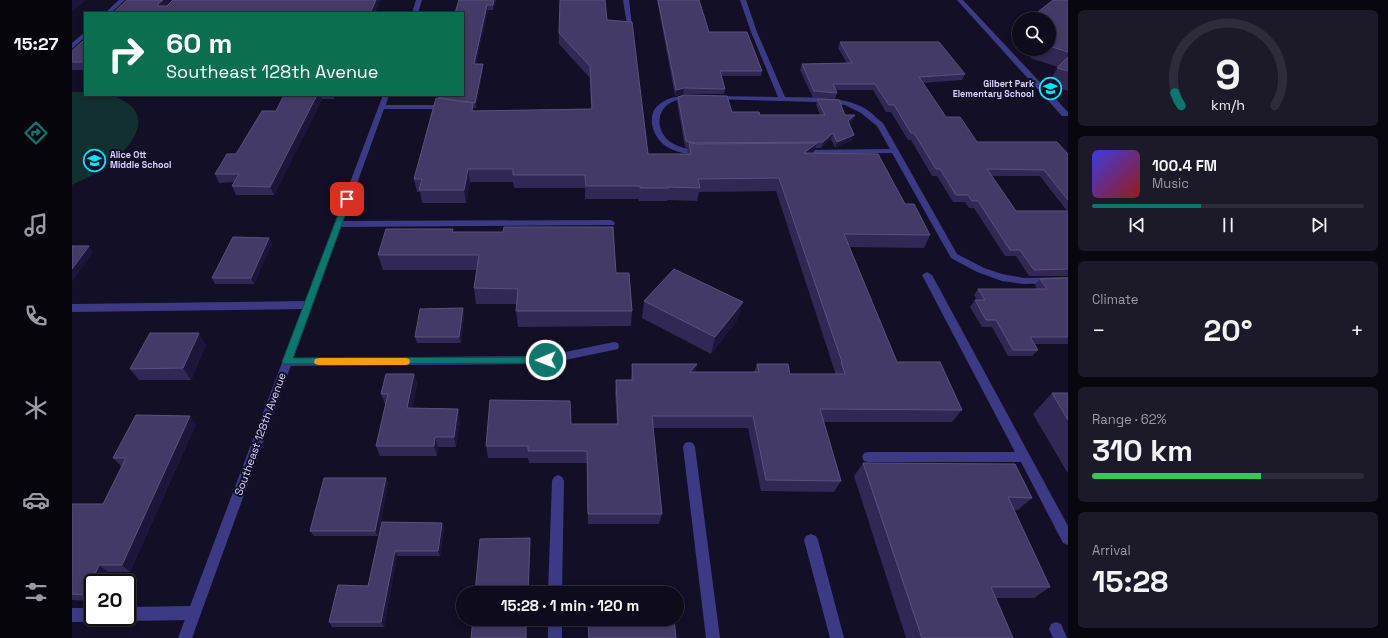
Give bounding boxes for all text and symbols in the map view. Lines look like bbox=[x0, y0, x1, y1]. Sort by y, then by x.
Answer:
map controls bbox=[1012, 12, 1056, 56]
button: search bbox=[1012, 12, 1056, 56]
text: 60 m bbox=[166, 25, 232, 61]
icon: right bbox=[100, 28, 152, 80]
text: 15:27 bbox=[14, 32, 58, 55]
text: 9 bbox=[1215, 48, 1241, 101]
text: Southeast 128th Avenue bbox=[166, 60, 378, 83]
school or university icon: Gilbert Park Elementary School bbox=[1037, 76, 1063, 102]
place label: Gilbert Park Elementary School bbox=[953, 78, 1034, 100]
text: km/h bbox=[1211, 95, 1245, 113]
icon: directions bbox=[22, 119, 50, 147]
school or university icon: Alice Ott Middle School bbox=[81, 147, 107, 173]
place label: Alice Ott Middle School bbox=[110, 149, 171, 171]
text: 100.4 FM bbox=[1152, 156, 1217, 175]
text: Music bbox=[1152, 175, 1189, 192]
pin bbox=[330, 182, 364, 216]
icon: arrive bbox=[336, 188, 358, 210]
icon: music bbox=[22, 211, 50, 239]
icon: previous bbox=[1126, 214, 1148, 236]
icon: pause bbox=[1217, 214, 1239, 236]
icon: next bbox=[1308, 214, 1330, 236]
text: Climate bbox=[1092, 291, 1138, 308]
icon: phone bbox=[22, 302, 50, 330]
text: 20° bbox=[1203, 311, 1253, 350]
text: − bbox=[1092, 316, 1106, 344]
text: + bbox=[1350, 316, 1364, 344]
position arrow bbox=[525, 339, 567, 381]
street label: Southeast 128th Avenue bbox=[231, 371, 289, 497]
icon: climate bbox=[22, 394, 50, 422]
text: Range · 62% bbox=[1092, 411, 1167, 428]
text: 310 km bbox=[1092, 431, 1193, 470]
icon: car bbox=[22, 486, 50, 514]
text: Arrival bbox=[1092, 542, 1131, 559]
text: 15:28 bbox=[1092, 562, 1168, 601]
speed limit sign: 20 bbox=[84, 574, 136, 626]
icon: filters bbox=[22, 578, 50, 606]
text: 15:28 · 1 min · 120 m bbox=[501, 596, 639, 615]

